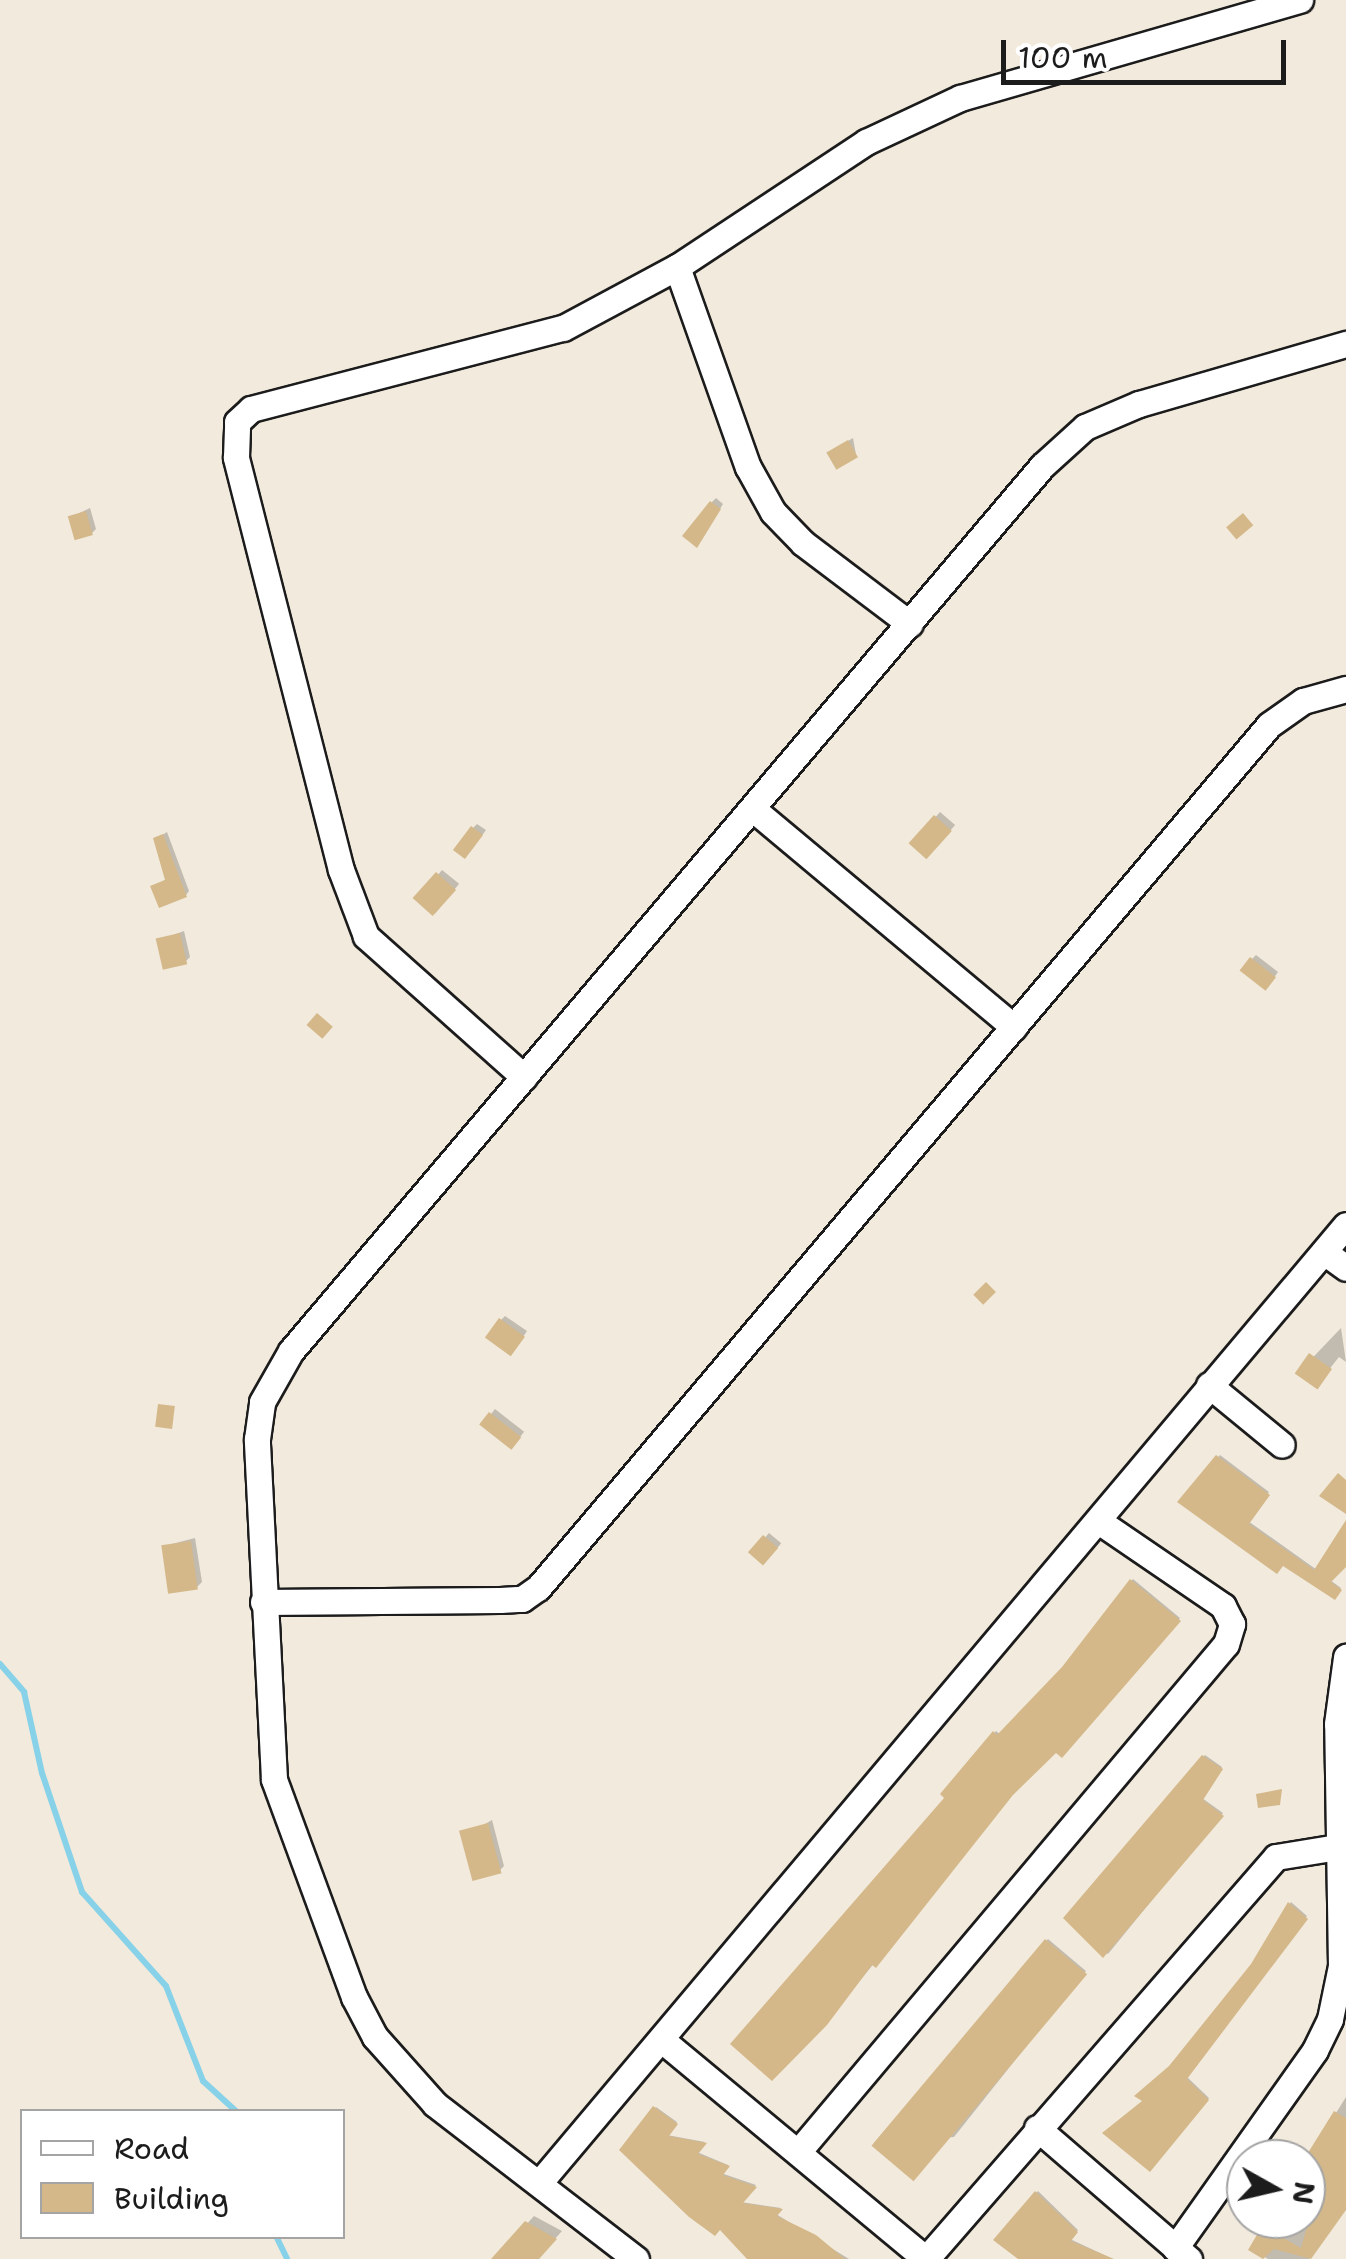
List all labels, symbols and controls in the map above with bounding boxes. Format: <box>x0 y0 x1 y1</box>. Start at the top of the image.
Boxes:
scale bar <box>1006 20 1291 82</box>
text: 100 m <box>1018 37 1108 78</box>
legend <box>20 2109 345 2239</box>
text: Road <box>114 2128 189 2169</box>
north arrow <box>1226 2139 1326 2239</box>
text: Building <box>114 2178 229 2219</box>
text: N <box>1283 2179 1324 2207</box>

